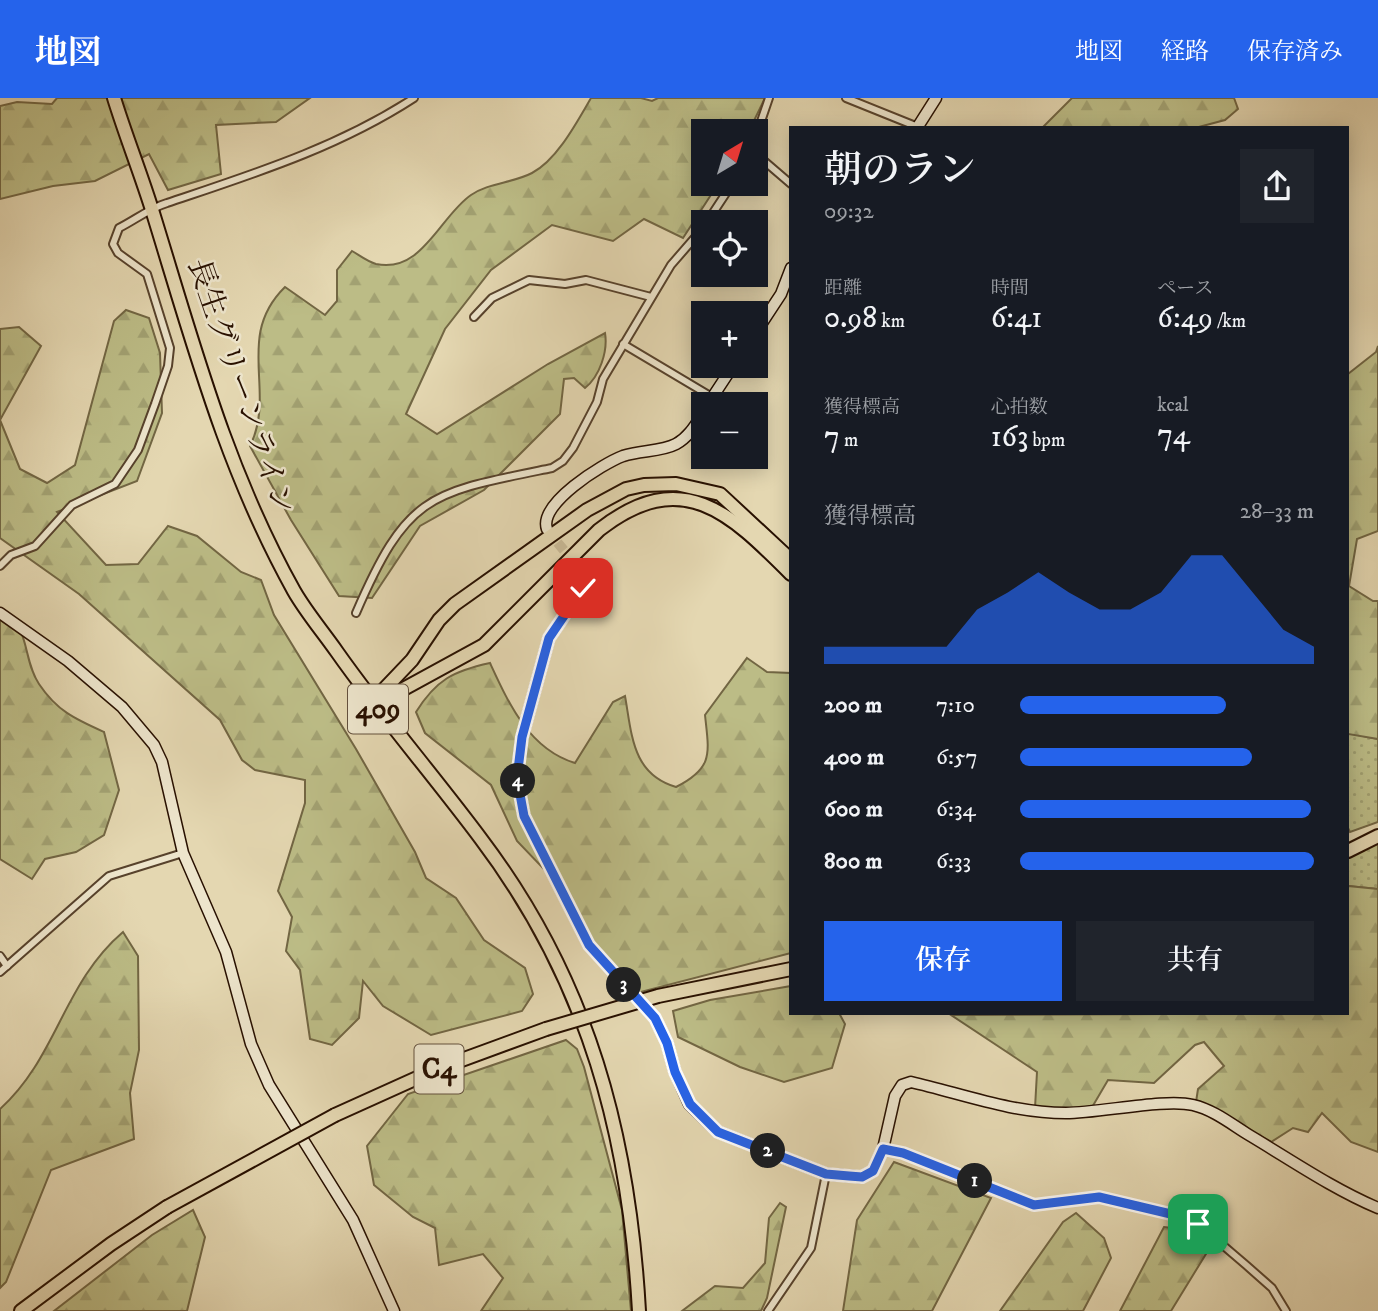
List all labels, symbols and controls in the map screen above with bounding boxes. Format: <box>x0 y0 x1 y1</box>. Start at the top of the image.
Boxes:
text: 地図 <box>35 33 101 74</box>
text: 地図 <box>1075 37 1123 67</box>
text: 経路 <box>1161 37 1209 67</box>
text: 保存済み <box>1247 37 1343 67</box>
north arrow <box>691 119 768 196</box>
map controls <box>691 119 768 469</box>
text: 朝のラン <box>824 147 976 195</box>
button: share <box>1240 149 1314 223</box>
text: 09:32 <box>824 197 874 226</box>
button: locate <box>691 210 768 287</box>
street label: 長生グリーンライン <box>179 254 301 520</box>
text: 距離 <box>824 277 862 300</box>
text: 時間 <box>991 277 1029 300</box>
text: ペース <box>1157 277 1213 300</box>
text: 0.98 <box>824 300 877 337</box>
text: 6:41 <box>991 300 1042 337</box>
text: 6:49 <box>1157 300 1213 337</box>
button: + <box>691 301 768 378</box>
text: km <box>877 310 905 333</box>
text: /km <box>1213 310 1246 333</box>
button: − <box>691 392 768 469</box>
text: kcal <box>1157 394 1189 417</box>
text: 獲得標高 <box>824 396 900 419</box>
text: 心拍数 <box>991 396 1048 419</box>
text: 74 <box>1157 417 1190 454</box>
text: 7 <box>824 419 840 456</box>
text: 163 <box>991 419 1028 456</box>
text: m <box>840 429 858 452</box>
text: bpm <box>1028 429 1065 452</box>
text: 28–33 m <box>1240 497 1314 526</box>
text: 獲得標高 <box>824 502 916 531</box>
pin <box>553 558 613 618</box>
icon: check <box>564 569 602 607</box>
road number: 409 <box>348 684 408 734</box>
text: 200 m <box>824 691 882 720</box>
text: 7:10 <box>936 691 975 720</box>
text: 400 m <box>824 743 884 772</box>
text: 6:57 <box>936 743 978 772</box>
pin: 4 <box>500 764 536 798</box>
text: 4 <box>512 769 523 792</box>
text: 600 m <box>824 795 883 824</box>
text: 6:34 <box>936 795 976 824</box>
text: 800 m <box>824 847 882 876</box>
text: 6:33 <box>936 847 971 876</box>
button: 保存 <box>824 921 1062 1001</box>
button: 共有 <box>1076 921 1314 1001</box>
pin: 3 <box>606 968 642 1002</box>
text: 3 <box>620 973 627 996</box>
road number: C4 <box>414 1044 464 1094</box>
pin: 2 <box>750 1134 786 1168</box>
text: 2 <box>763 1139 772 1162</box>
pin: 1 <box>958 1164 992 1198</box>
text: 1 <box>971 1169 978 1192</box>
pin <box>1168 1194 1228 1254</box>
icon: arrive <box>1179 1205 1217 1243</box>

